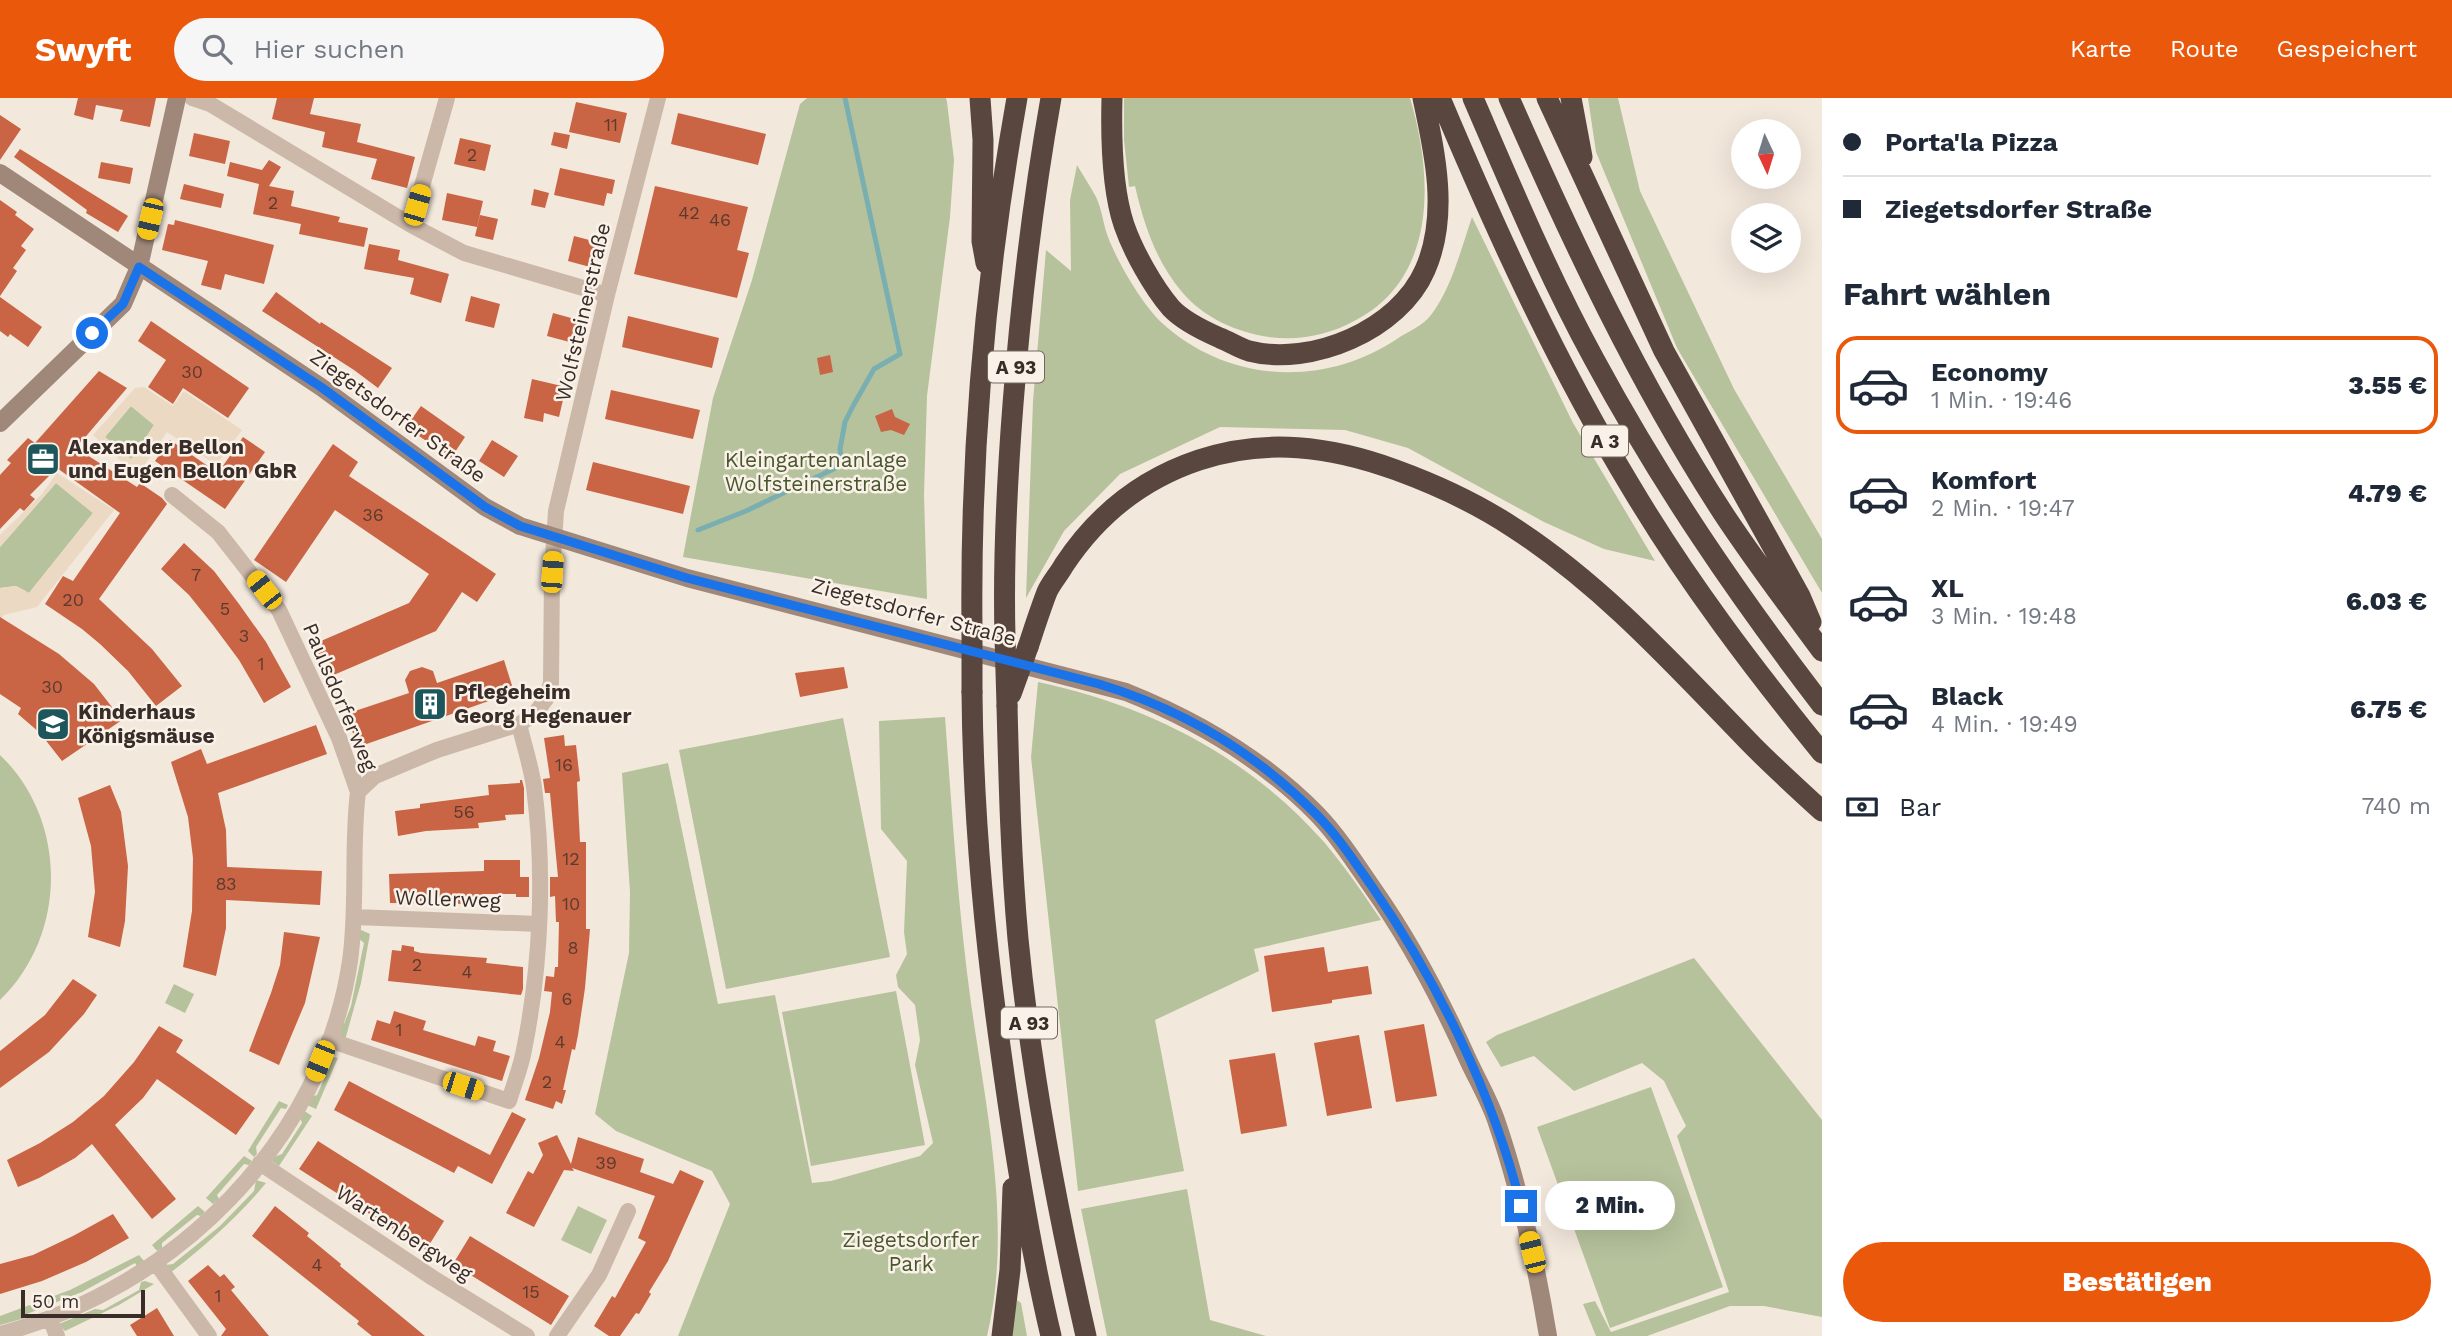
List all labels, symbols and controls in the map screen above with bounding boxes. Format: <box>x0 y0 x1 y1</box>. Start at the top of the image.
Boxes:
search box <box>174 18 664 81</box>
text: Swyft <box>35 30 132 69</box>
icon: search <box>198 30 236 68</box>
text: Hier suchen <box>254 34 405 64</box>
text: Karte <box>2070 35 2132 63</box>
text: Route <box>2170 35 2239 63</box>
text: Gespeichert <box>2277 35 2417 63</box>
house number: 11 <box>604 114 618 135</box>
north arrow <box>1731 119 1801 189</box>
map controls <box>1731 119 1801 273</box>
text: Porta'la Pizza <box>1885 127 2058 157</box>
house number: 2 <box>467 144 477 165</box>
car <box>402 182 433 228</box>
house number: 2 <box>268 192 278 213</box>
text: Ziegetsdorfer Straße <box>1885 194 2152 224</box>
car <box>136 196 165 242</box>
house number: 42 <box>678 202 700 223</box>
button: layers <box>1731 203 1801 273</box>
house number: 46 <box>709 209 731 230</box>
street label: Wolfsteinerstraße <box>550 220 615 404</box>
text: Fahrt wählen <box>1843 275 2051 313</box>
route start <box>76 317 108 349</box>
street label: Ziegetsdorfer Straße <box>306 343 491 488</box>
road number: A 93 <box>988 352 1044 382</box>
icon: car <box>1847 354 1910 417</box>
text: Economy <box>1931 357 2048 387</box>
house number: 30 <box>181 361 203 382</box>
text: 3.55 € <box>2348 370 2427 400</box>
text: 1 Min. · 19:46 <box>1931 387 2072 414</box>
road number: A 3 <box>1582 426 1628 456</box>
place label: Alexander Bellon und Eugen Bellon GbR <box>68 434 297 483</box>
office icon: Alexander Bellon und Eugen Bellon GbR <box>24 440 62 478</box>
park label: Kleingartenanlage Wolfsteinerstraße <box>725 447 907 496</box>
icon: car <box>1847 462 1910 525</box>
text: Komfort <box>1931 465 2036 495</box>
text: 4.79 € <box>2348 478 2427 508</box>
text: 2 Min. · 19:47 <box>1931 495 2075 522</box>
house number: 36 <box>362 504 384 525</box>
car <box>541 550 564 594</box>
house number: 7 <box>191 564 201 585</box>
car <box>243 567 286 613</box>
icon: car <box>1847 570 1910 633</box>
street label: Ziegetsdorfer Straße <box>809 572 1019 651</box>
text: XL <box>1931 573 1964 603</box>
text: 6.03 € <box>2346 586 2427 616</box>
house number: 20 <box>62 589 84 610</box>
house number: 5 <box>220 598 230 619</box>
text: 3 Min. · 19:48 <box>1931 603 2077 630</box>
street label: Paulsdorferweg <box>298 619 383 775</box>
house number: 3 <box>239 625 249 646</box>
house number: 1 <box>257 653 265 674</box>
house number: 30 <box>41 676 63 697</box>
icon: car <box>1847 678 1910 741</box>
place label: Pflegeheim Georg Hegenauer <box>454 679 631 728</box>
text: Black <box>1931 681 2003 711</box>
building icon: Pflegeheim Georg Hegenauer <box>411 685 449 723</box>
text: 6.75 € <box>2350 694 2427 724</box>
place label: Kinderhaus Königsmäuse <box>78 699 215 748</box>
school or university icon: Kinderhaus Königsmäuse <box>34 705 72 743</box>
text: 4 Min. · 19:49 <box>1931 711 2078 738</box>
house number: 16 <box>555 754 573 775</box>
icon: cash <box>1843 788 1881 826</box>
text: Bar <box>1899 792 1941 822</box>
text: 740 m <box>2362 793 2431 820</box>
house number: 56 <box>453 801 475 822</box>
house number: 12 <box>562 848 580 869</box>
house number: 83 <box>215 873 237 894</box>
street label: Wollerweg <box>395 884 502 913</box>
house number: 10 <box>562 893 580 914</box>
house number: 8 <box>567 937 579 958</box>
house number: 2 <box>412 954 422 975</box>
house number: 4 <box>462 961 473 982</box>
house number: 6 <box>562 988 572 1009</box>
road number: A 93 <box>1001 1007 1057 1038</box>
house number: 1 <box>395 1019 403 1040</box>
house number: 4 <box>555 1031 566 1052</box>
car <box>303 1038 338 1084</box>
car <box>440 1070 487 1102</box>
house number: 2 <box>542 1071 552 1092</box>
house number: 39 <box>595 1152 617 1173</box>
street label: Wartenbergweg <box>331 1179 478 1287</box>
callout: 2 Min. <box>1546 1182 1675 1230</box>
route end <box>1505 1190 1537 1222</box>
text: 2 Min. <box>1575 1192 1645 1219</box>
park label: Ziegetsdorfer Park <box>843 1227 980 1276</box>
car <box>1517 1229 1548 1275</box>
button: Bestätigen <box>1843 1242 2431 1322</box>
house number: 4 <box>312 1254 323 1275</box>
house number: 15 <box>522 1281 540 1302</box>
house number: 1 <box>214 1285 222 1306</box>
scale bar <box>21 1287 145 1319</box>
text: 50 m <box>32 1290 79 1313</box>

